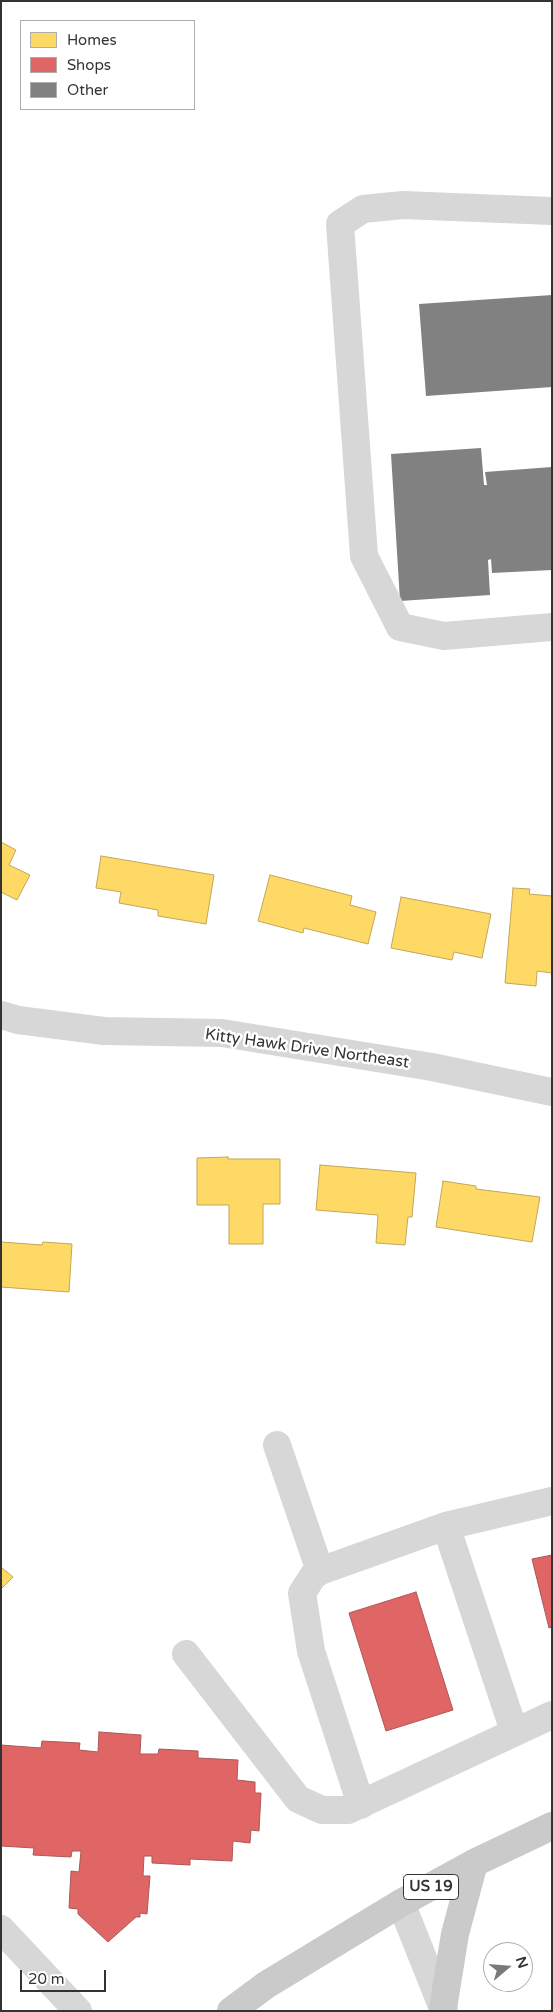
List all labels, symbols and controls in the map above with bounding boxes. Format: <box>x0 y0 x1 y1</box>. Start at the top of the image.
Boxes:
legend <box>20 20 195 110</box>
text: Homes <box>67 31 117 49</box>
text: Shops <box>67 56 111 74</box>
text: Other <box>67 81 108 99</box>
street label: Kitty Hawk Drive Northeast <box>204 1025 410 1073</box>
road number: US 19 <box>404 1874 458 1900</box>
north arrow <box>483 1942 533 1992</box>
text: N <box>512 1955 532 1970</box>
scale bar <box>22 1960 109 1992</box>
text: 20 m <box>28 1970 65 1988</box>

